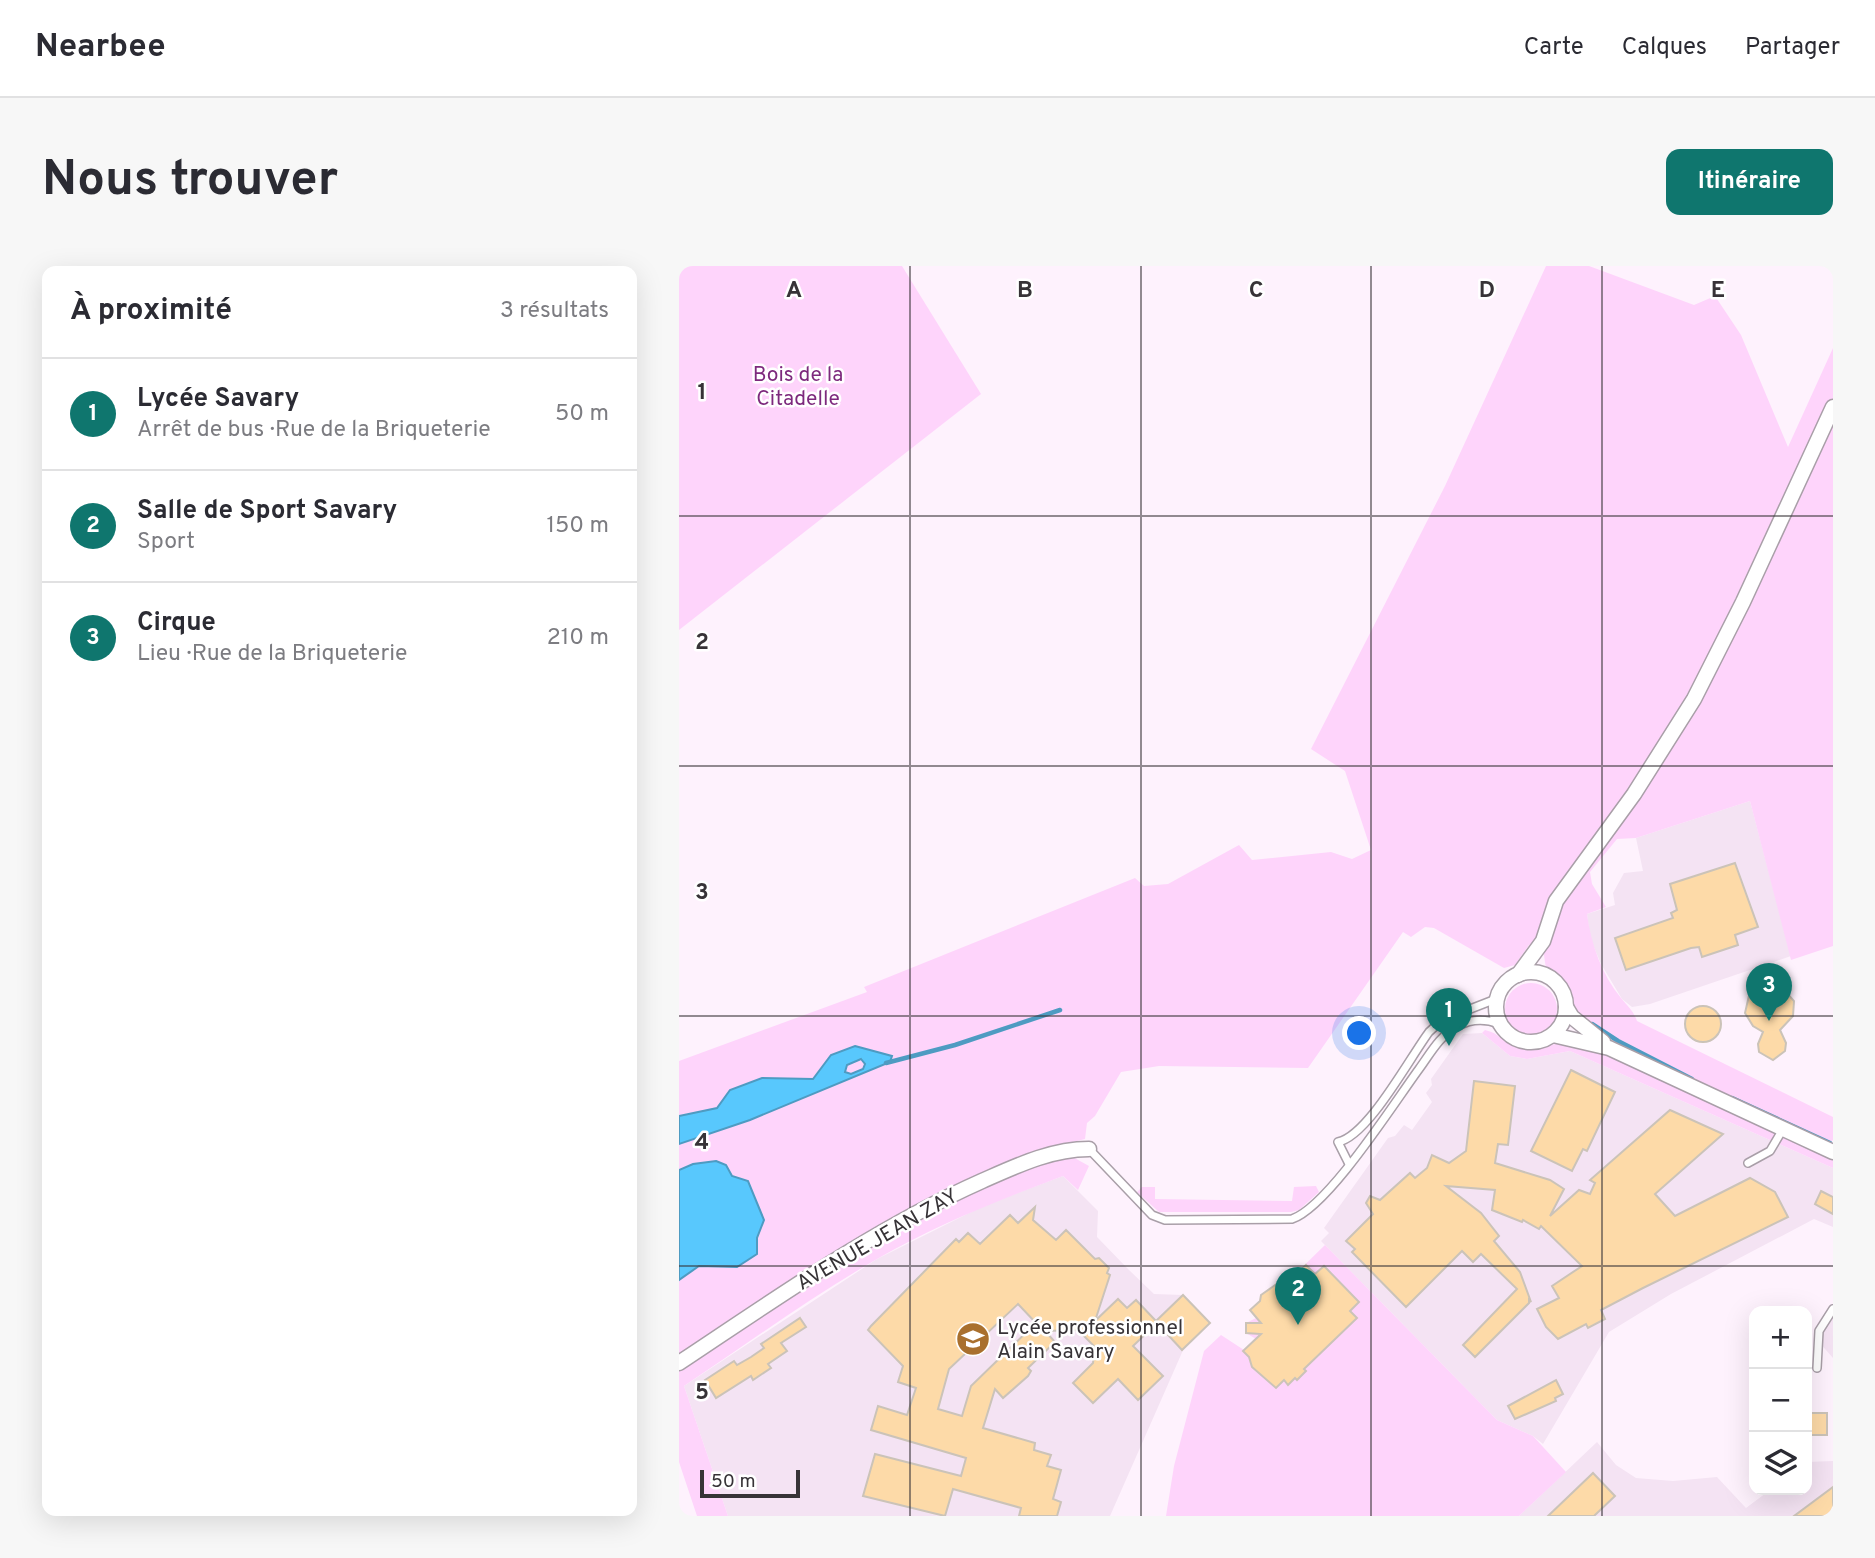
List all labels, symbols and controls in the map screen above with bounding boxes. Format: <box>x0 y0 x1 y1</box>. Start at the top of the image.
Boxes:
text: Nearbee <box>35 27 166 69</box>
text: Carte <box>1524 33 1584 63</box>
text: Calques <box>1622 33 1707 63</box>
text: Partager <box>1745 33 1840 63</box>
button: Itinéraire <box>1666 149 1833 215</box>
text: Nous trouver <box>42 151 338 213</box>
text: A <box>786 277 802 306</box>
text: B <box>1017 277 1033 306</box>
text: C <box>1249 277 1263 306</box>
text: D <box>1479 277 1495 306</box>
text: E <box>1711 277 1725 306</box>
text: À proximité <box>70 293 232 330</box>
text: 3 résultats <box>500 297 609 326</box>
park label: Bois de la Citadelle <box>753 362 843 413</box>
text: 1 <box>697 379 707 408</box>
text: Lycée Savary <box>137 383 299 416</box>
text: 1 <box>88 400 98 429</box>
text: 50 m <box>555 400 609 429</box>
text: Arrêt de bus · Rue de la Briqueterie <box>137 416 491 445</box>
text: Salle de Sport Savary <box>137 495 397 528</box>
text: 2 <box>86 512 100 541</box>
text: 150 m <box>547 512 609 541</box>
text: Sport <box>137 528 195 557</box>
text: Cirque <box>137 607 216 640</box>
text: 3 <box>86 624 100 653</box>
text: 210 m <box>547 624 609 653</box>
text: 2 <box>695 629 709 658</box>
text: Lieu · Rue de la Briqueterie <box>137 640 407 669</box>
text: 3 <box>695 879 709 908</box>
pin: 3 <box>1746 963 1792 1021</box>
pin: 1 <box>1426 988 1472 1046</box>
your location <box>1342 1016 1376 1050</box>
text: 4 <box>695 1129 709 1158</box>
street label: AVENUE JEAN ZAY <box>792 1183 963 1298</box>
pin: 2 <box>1275 1267 1321 1325</box>
map controls <box>1749 1306 1812 1495</box>
button: + <box>1749 1306 1812 1369</box>
place label: Lycée professionnel Alain Savary <box>997 1315 1183 1366</box>
school or university icon: Lycée professionnel Alain Savary <box>954 1320 992 1358</box>
button: − <box>1749 1369 1812 1432</box>
text: 5 <box>695 1379 709 1408</box>
button: layers <box>1749 1432 1812 1495</box>
scale bar <box>700 1467 800 1499</box>
text: 50 m <box>711 1470 756 1494</box>

